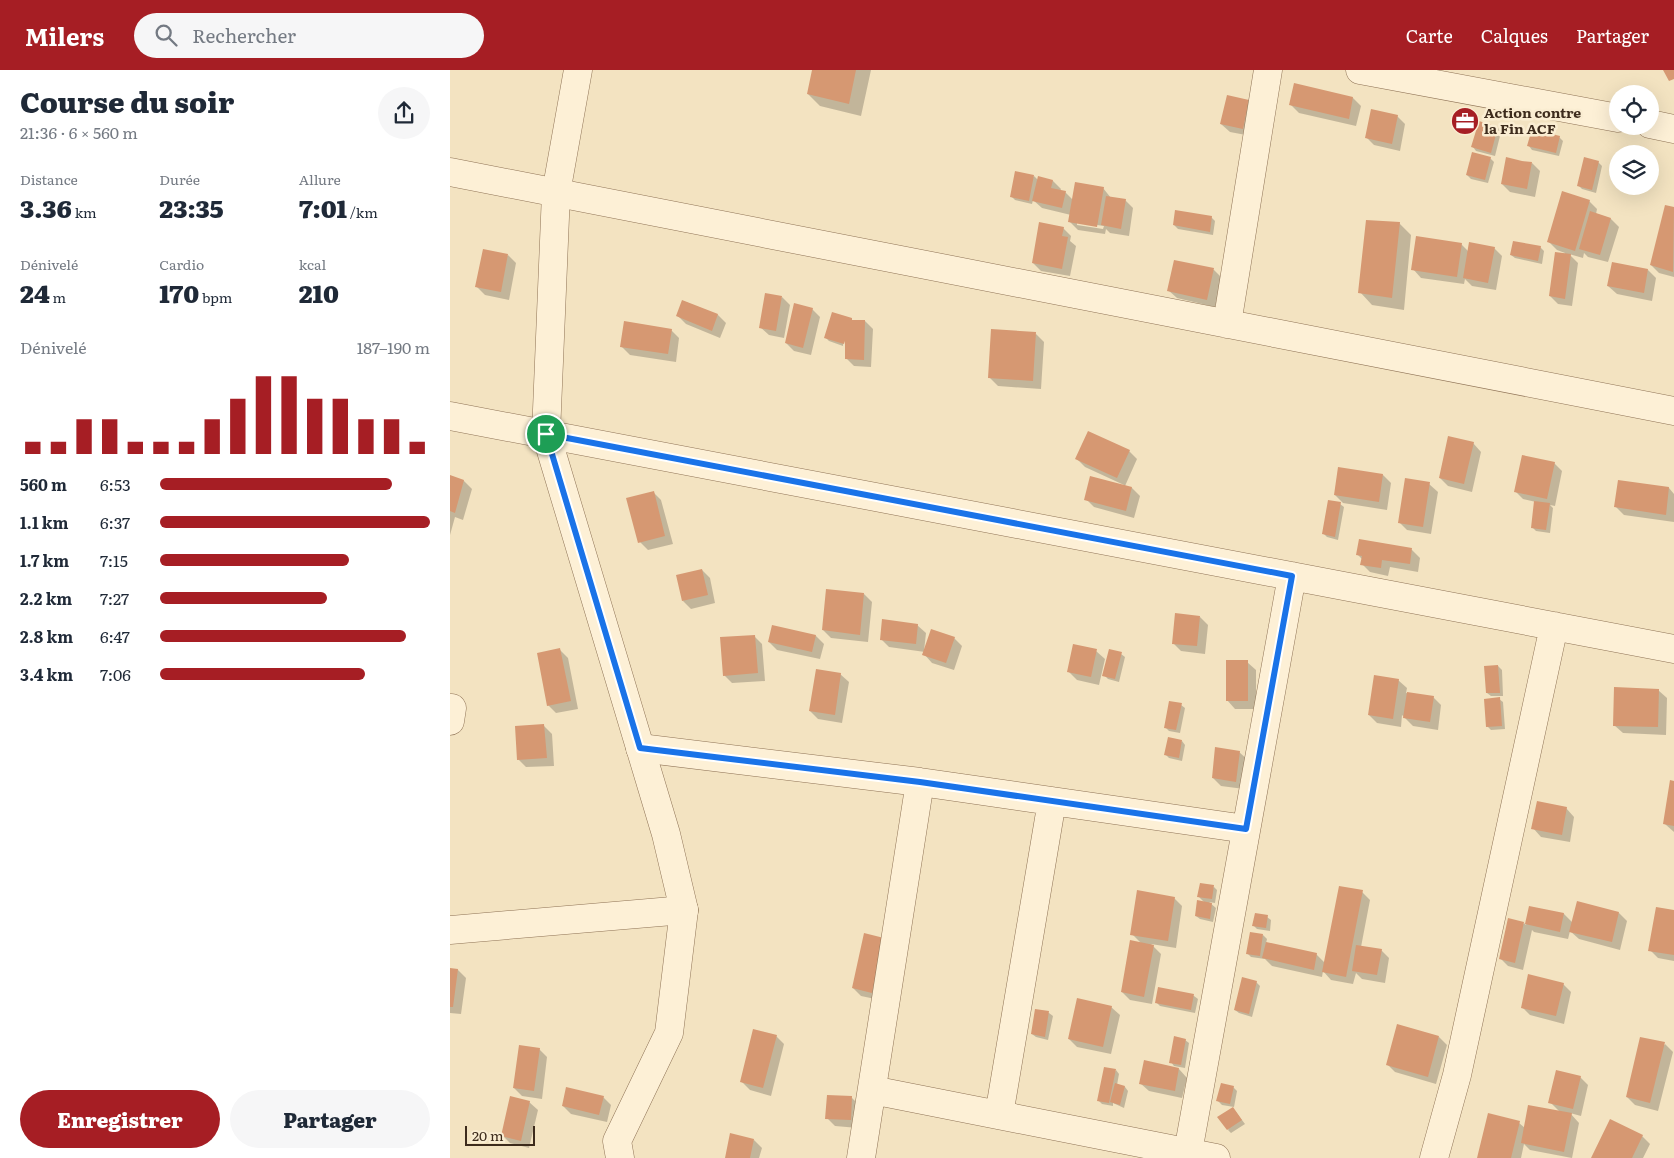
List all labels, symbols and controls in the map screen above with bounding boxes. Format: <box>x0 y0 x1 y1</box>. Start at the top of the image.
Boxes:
search box <box>134 13 484 58</box>
text: Milers <box>25 18 104 53</box>
icon: search <box>152 21 180 49</box>
text: Rechercher <box>192 21 296 49</box>
text: Carte <box>1406 22 1453 49</box>
text: Calques <box>1481 22 1548 49</box>
text: Partager <box>1576 22 1649 49</box>
text: Course du soir <box>20 80 234 122</box>
map controls <box>1609 85 1659 195</box>
button: locate <box>1609 85 1659 135</box>
button: share <box>378 87 430 139</box>
place label: Action contre la Fin ACF <box>1484 102 1581 138</box>
office icon: Action contre la Fin ACF <box>1450 106 1480 136</box>
text: 21:36 · 6 × 560 m <box>20 120 138 144</box>
button: layers <box>1609 145 1659 195</box>
text: Distance <box>20 169 78 189</box>
text: Durée <box>159 169 200 189</box>
text: Allure <box>299 169 341 189</box>
text: 3.36 <box>20 189 72 226</box>
text: 23:35 <box>159 189 224 226</box>
text: 7:01 <box>299 189 347 226</box>
text: km <box>72 202 97 222</box>
text: /km <box>347 202 378 222</box>
text: Dénivelé <box>20 254 78 274</box>
text: Cardio <box>159 254 204 274</box>
text: kcal <box>299 254 326 274</box>
text: 24 <box>20 274 50 311</box>
text: 170 <box>159 274 199 311</box>
text: 210 <box>299 274 339 311</box>
text: m <box>50 287 66 307</box>
text: bpm <box>199 287 232 307</box>
text: Dénivelé <box>20 335 86 359</box>
text: 187–190 m <box>357 335 430 359</box>
pin <box>525 413 567 455</box>
icon: arrive <box>532 420 560 448</box>
text: 560 m <box>20 472 67 496</box>
text: 6:53 <box>100 472 131 496</box>
text: 1.1 km <box>20 510 68 534</box>
text: 6:37 <box>100 510 130 534</box>
text: 1.7 km <box>20 548 69 572</box>
text: 7:15 <box>100 548 128 572</box>
text: 2.2 km <box>20 586 72 610</box>
text: 7:27 <box>100 586 129 610</box>
text: 2.8 km <box>20 624 73 648</box>
text: 6:47 <box>100 624 130 648</box>
text: 3.4 km <box>20 662 73 686</box>
text: 7:06 <box>100 662 131 686</box>
button: Enregistrer <box>20 1090 220 1148</box>
button: Partager <box>230 1090 430 1148</box>
scale bar <box>465 1123 535 1146</box>
text: 20 m <box>472 1125 504 1145</box>

